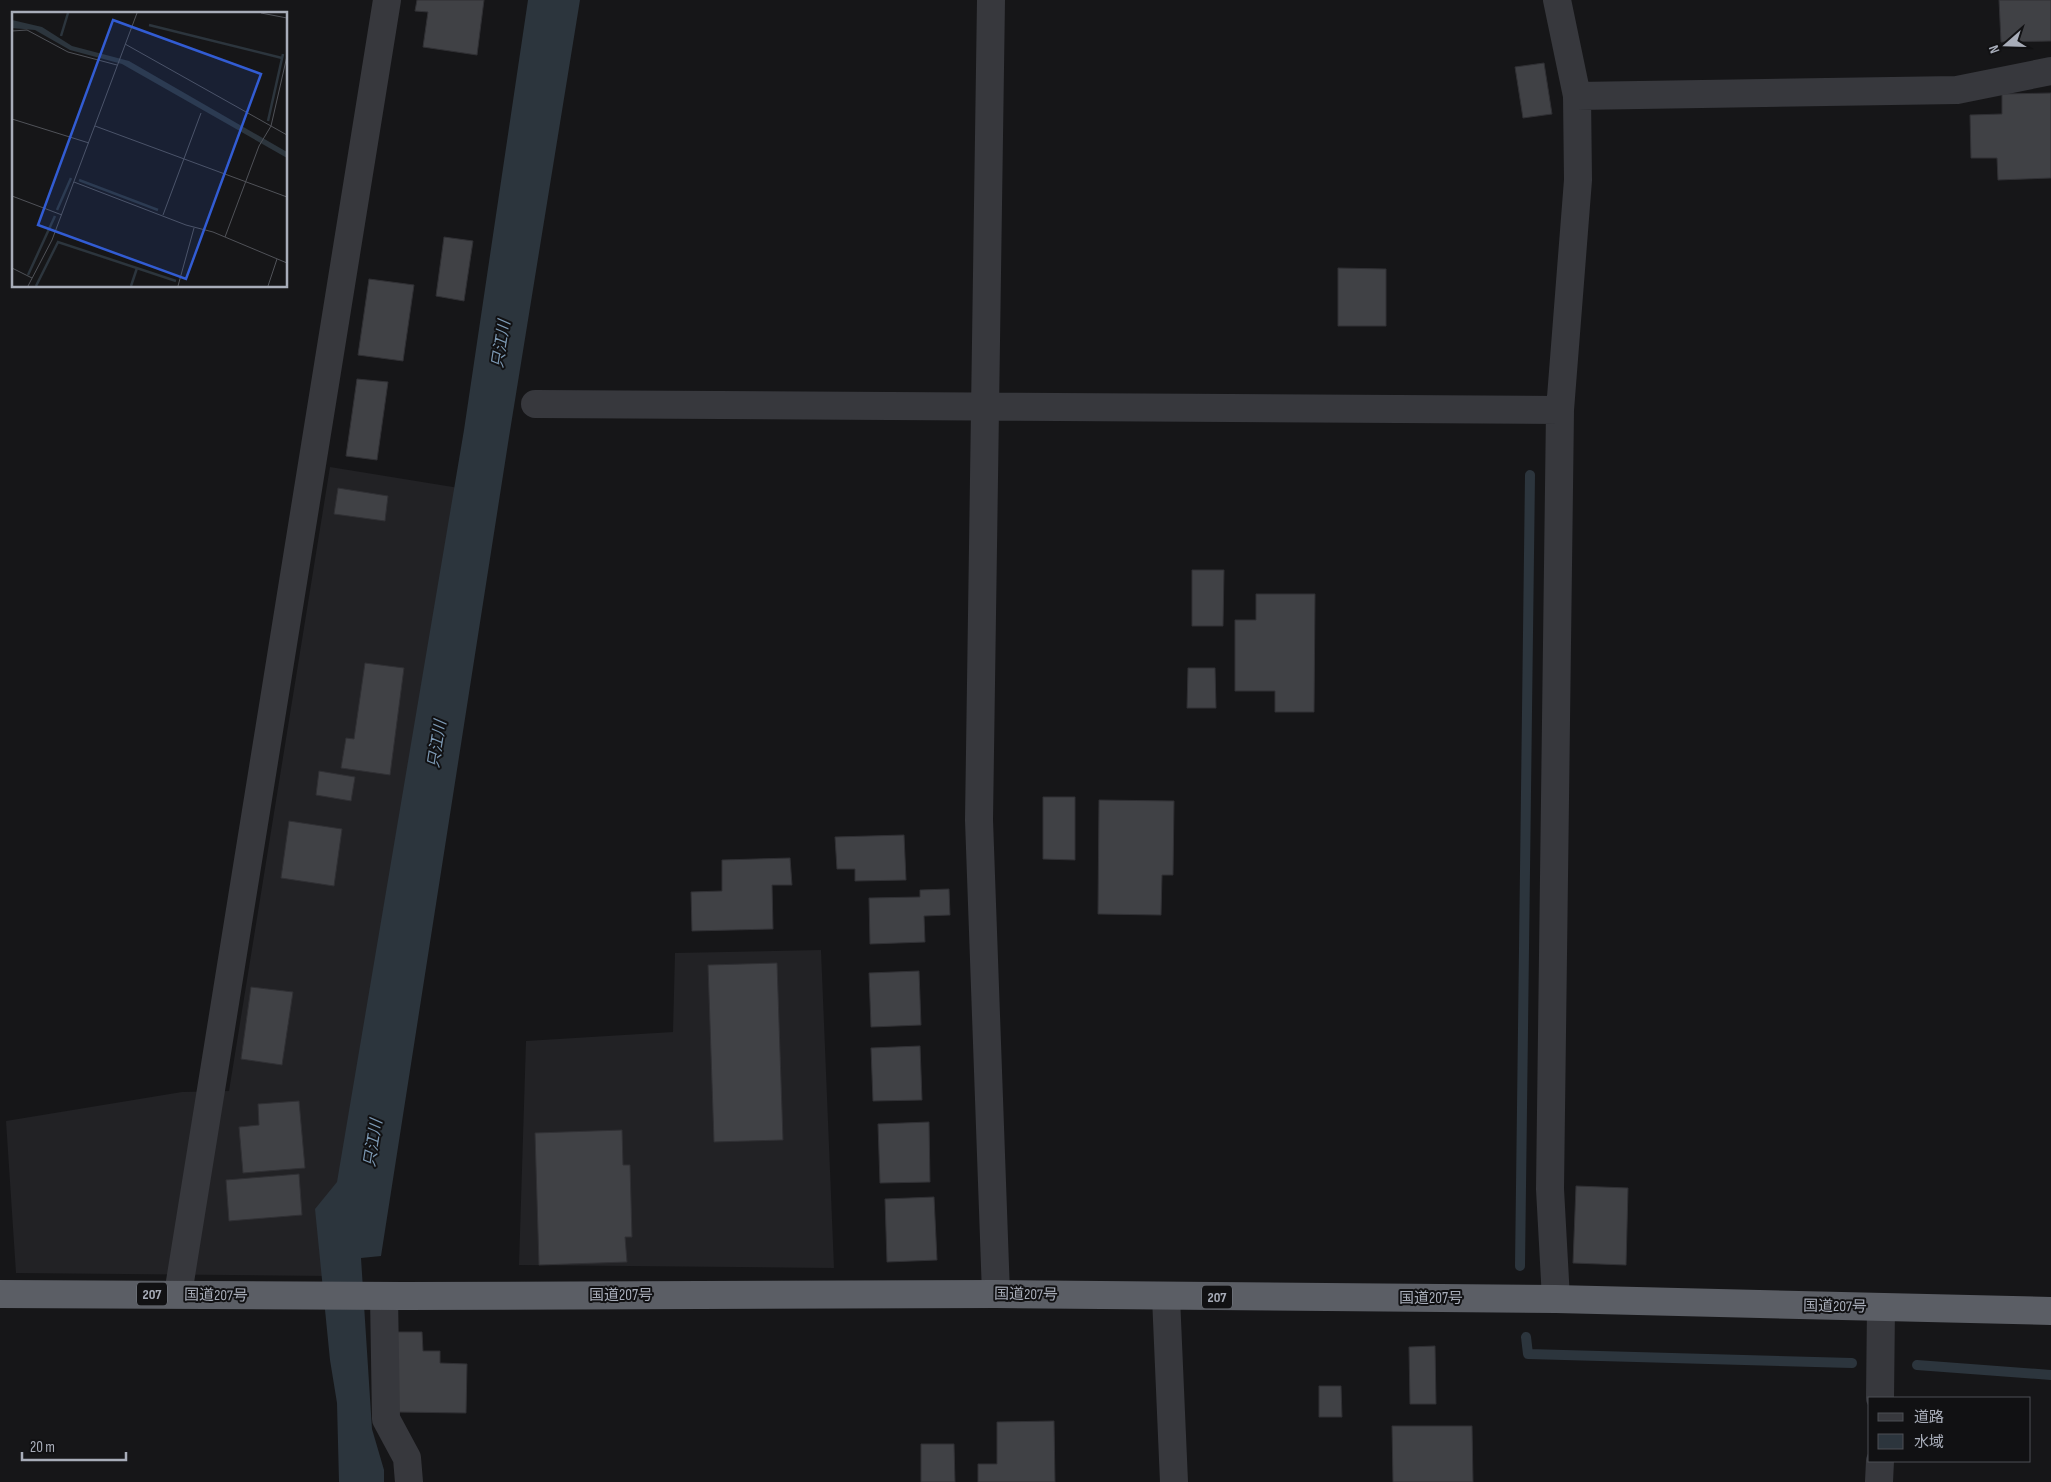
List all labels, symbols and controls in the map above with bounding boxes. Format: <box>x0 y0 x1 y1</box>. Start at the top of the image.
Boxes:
inset map <box>12 12 288 288</box>
north arrow <box>1981 20 2031 70</box>
text: N <box>1985 43 2004 56</box>
water label: 只江川 <box>488 317 515 369</box>
water label: 只江川 <box>424 717 451 769</box>
water label: 只江川 <box>360 1116 387 1168</box>
road number: 207 <box>137 1282 167 1306</box>
street label: 国道207号 <box>994 1284 1058 1305</box>
street label: 国道207号 <box>184 1285 248 1306</box>
road number: 207 <box>1202 1285 1232 1308</box>
street label: 国道207号 <box>589 1286 653 1305</box>
street label: 国道207号 <box>1399 1289 1463 1308</box>
street label: 国道207号 <box>1803 1296 1867 1317</box>
legend <box>1868 1397 2031 1462</box>
text: 道路 <box>1914 1408 1944 1427</box>
scale bar <box>22 1430 126 1462</box>
text: 水域 <box>1914 1433 1944 1452</box>
text: 20 m <box>30 1438 55 1457</box>

